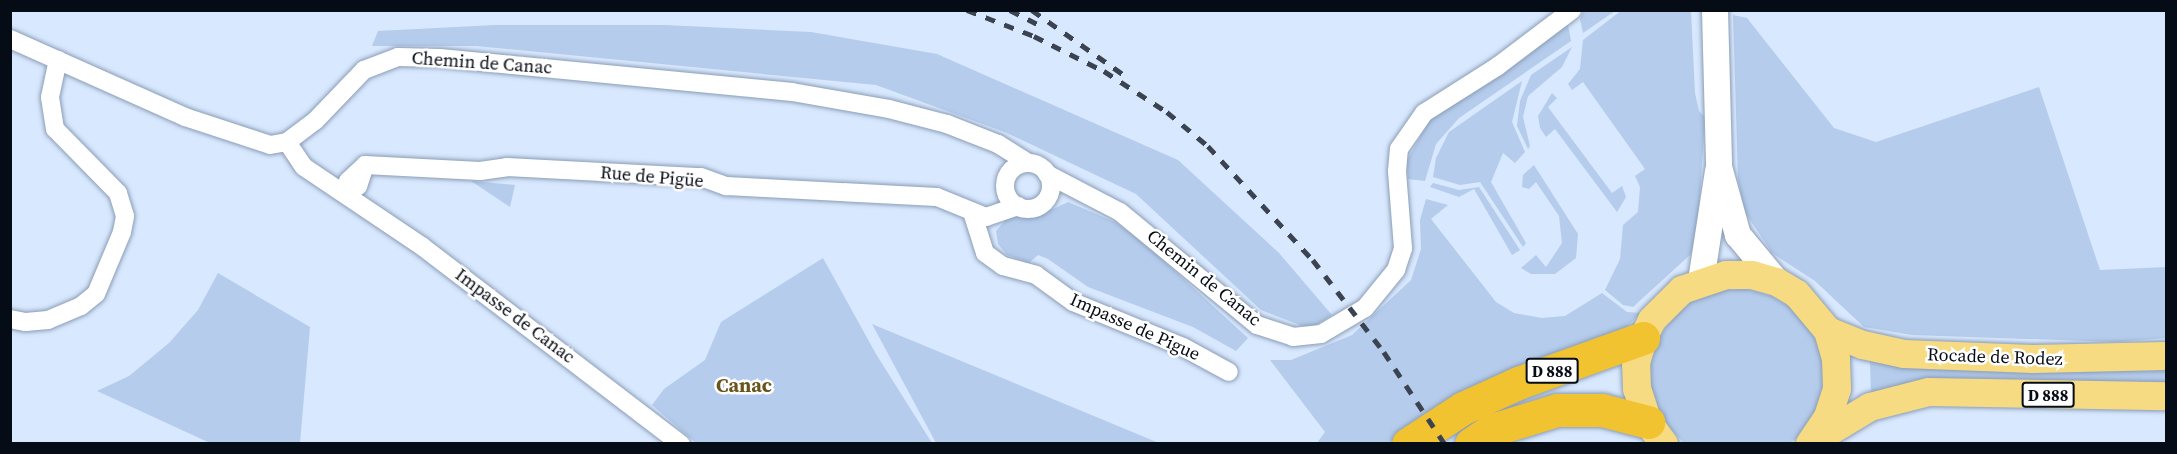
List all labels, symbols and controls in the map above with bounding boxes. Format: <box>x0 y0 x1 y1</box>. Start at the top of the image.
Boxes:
street label: Chemin de Canac <box>411 47 553 79</box>
street label: Rue de Pigüe <box>599 162 705 192</box>
street label: Chemin de Canac <box>1142 225 1266 331</box>
street label: Impasse de Canac <box>451 264 579 368</box>
street label: Impasse de Pigue <box>1067 289 1203 365</box>
street label: Rocade de Rodez <box>1927 344 2063 370</box>
road number: D 888 <box>1525 358 1579 384</box>
district label: Canac <box>716 373 772 397</box>
road number: D 888 <box>2021 382 2075 408</box>

